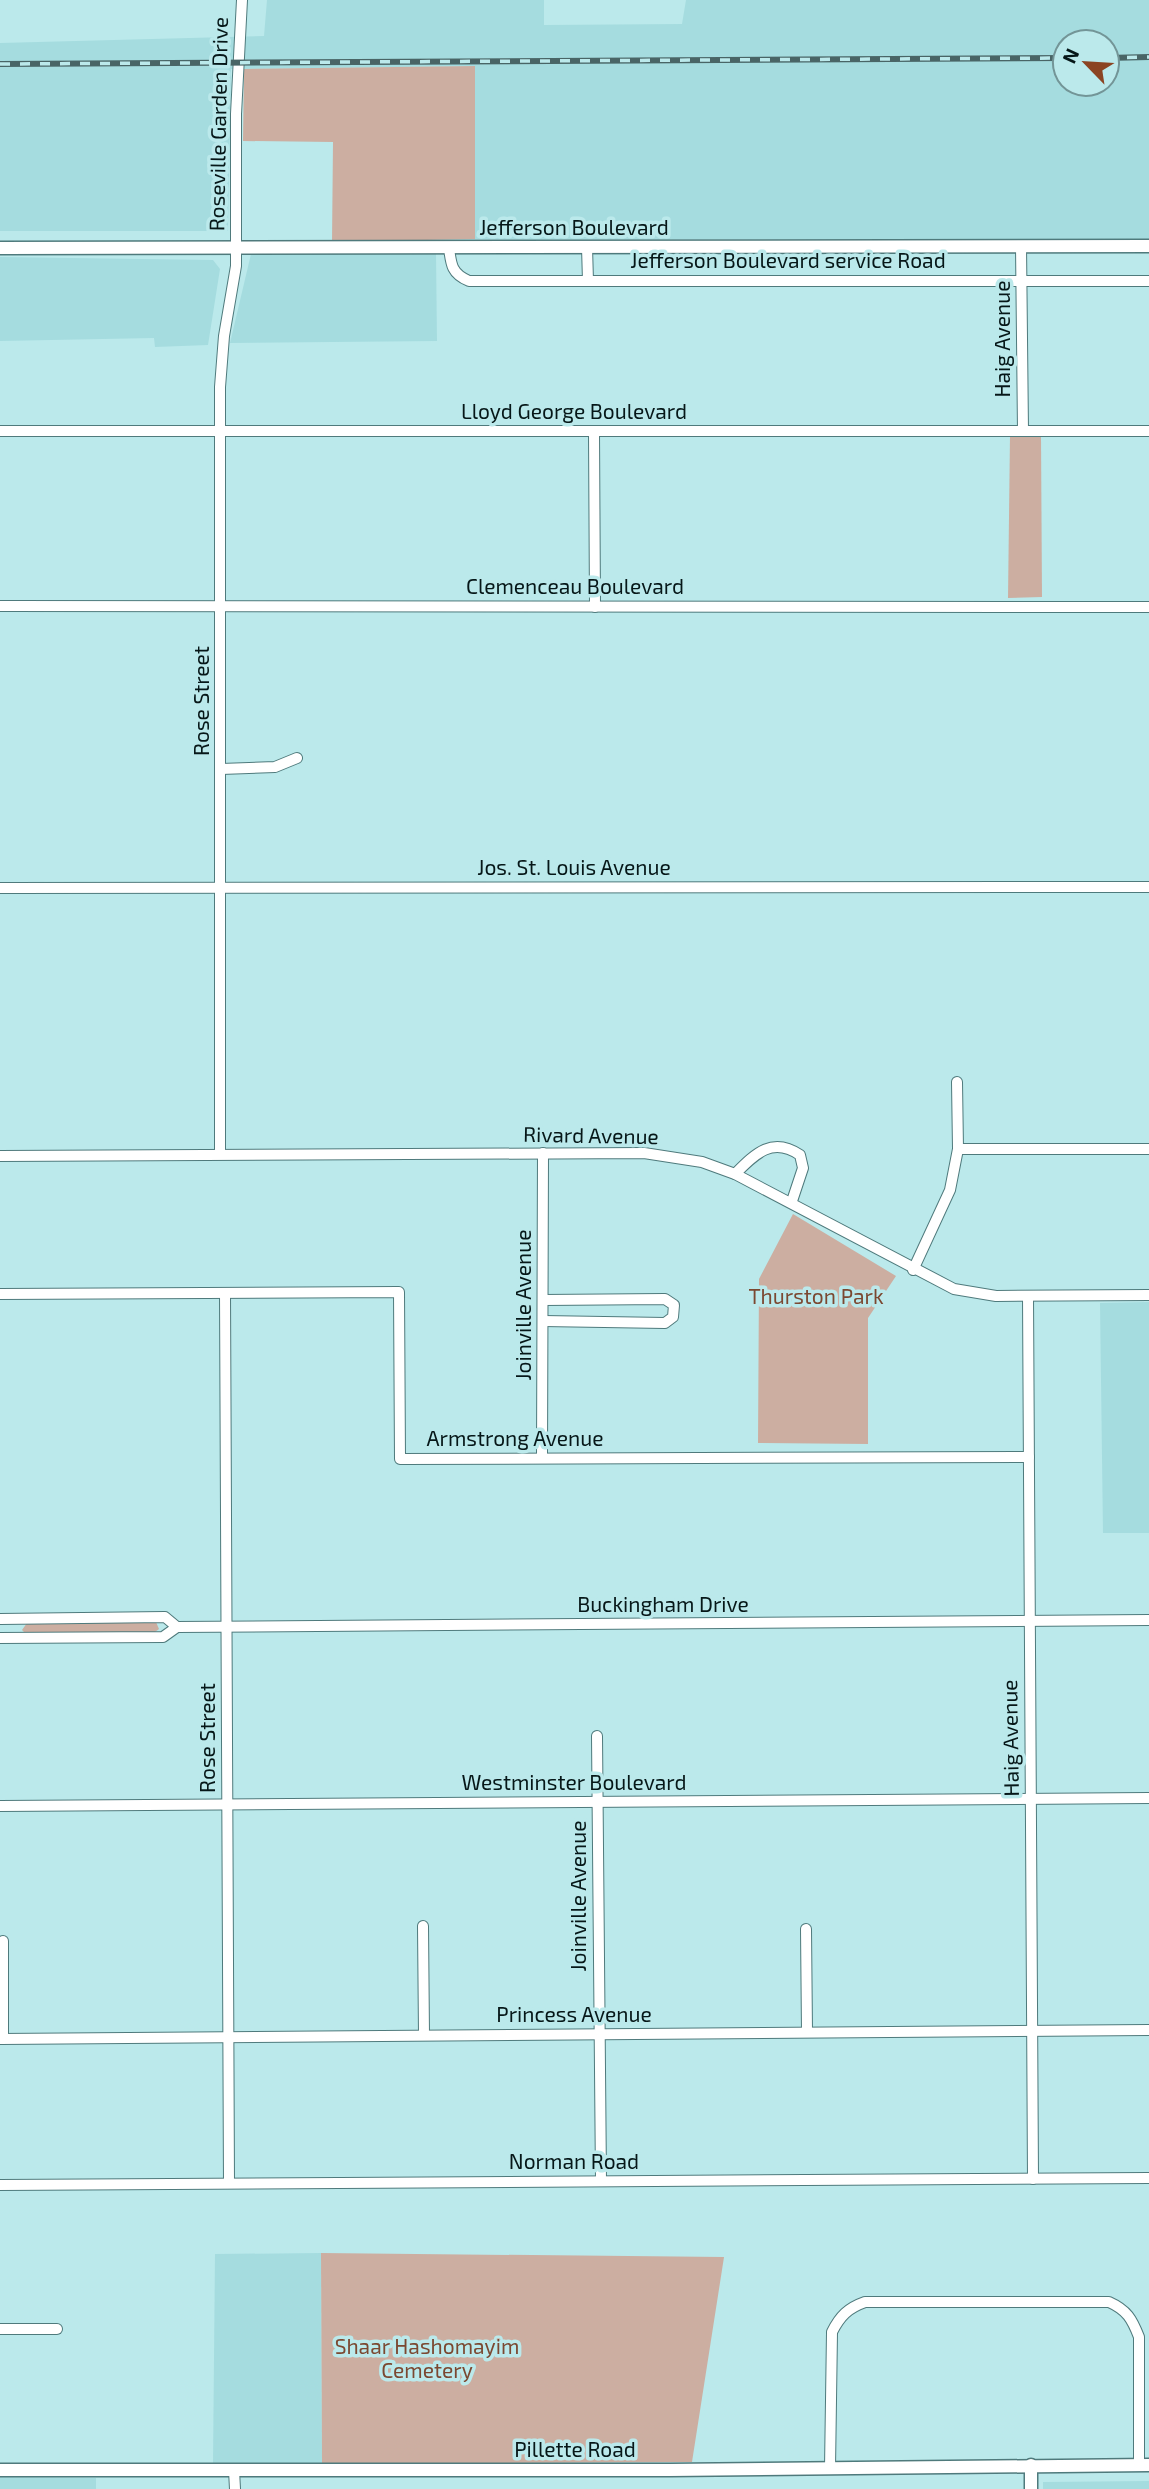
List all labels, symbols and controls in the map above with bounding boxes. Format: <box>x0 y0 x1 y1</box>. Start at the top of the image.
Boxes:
street label: Roseville Garden Drive <box>203 17 232 231</box>
north arrow <box>1051 28 1121 98</box>
text: N <box>1057 45 1083 67</box>
street label: Jefferson Boulevard <box>479 214 669 239</box>
street label: Jefferson Boulevard service Road <box>630 247 946 272</box>
street label: Haig Avenue <box>989 280 1014 398</box>
street label: Lloyd George Boulevard <box>461 398 687 423</box>
street label: Clemenceau Boulevard <box>466 573 684 598</box>
street label: Rose Street <box>188 646 213 756</box>
street label: Jos. St. Louis Avenue <box>477 854 671 879</box>
street label: Rivard Avenue <box>523 1121 659 1148</box>
street label: Joinville Avenue <box>510 1229 535 1381</box>
park label: Thurston Park <box>748 1283 884 1308</box>
street label: Armstrong Avenue <box>426 1425 604 1450</box>
street label: Buckingham Drive <box>577 1591 749 1616</box>
street label: Haig Avenue <box>996 1679 1023 1797</box>
street label: Rose Street <box>194 1683 219 1793</box>
street label: Westminster Boulevard <box>461 1769 687 1794</box>
street label: Joinville Avenue <box>565 1820 590 1972</box>
street label: Princess Avenue <box>496 2001 652 2026</box>
street label: Norman Road <box>509 2148 639 2173</box>
park label: Shaar Hashomayim Cemetery <box>335 2333 519 2382</box>
street label: Pillette Road <box>514 2436 636 2461</box>

